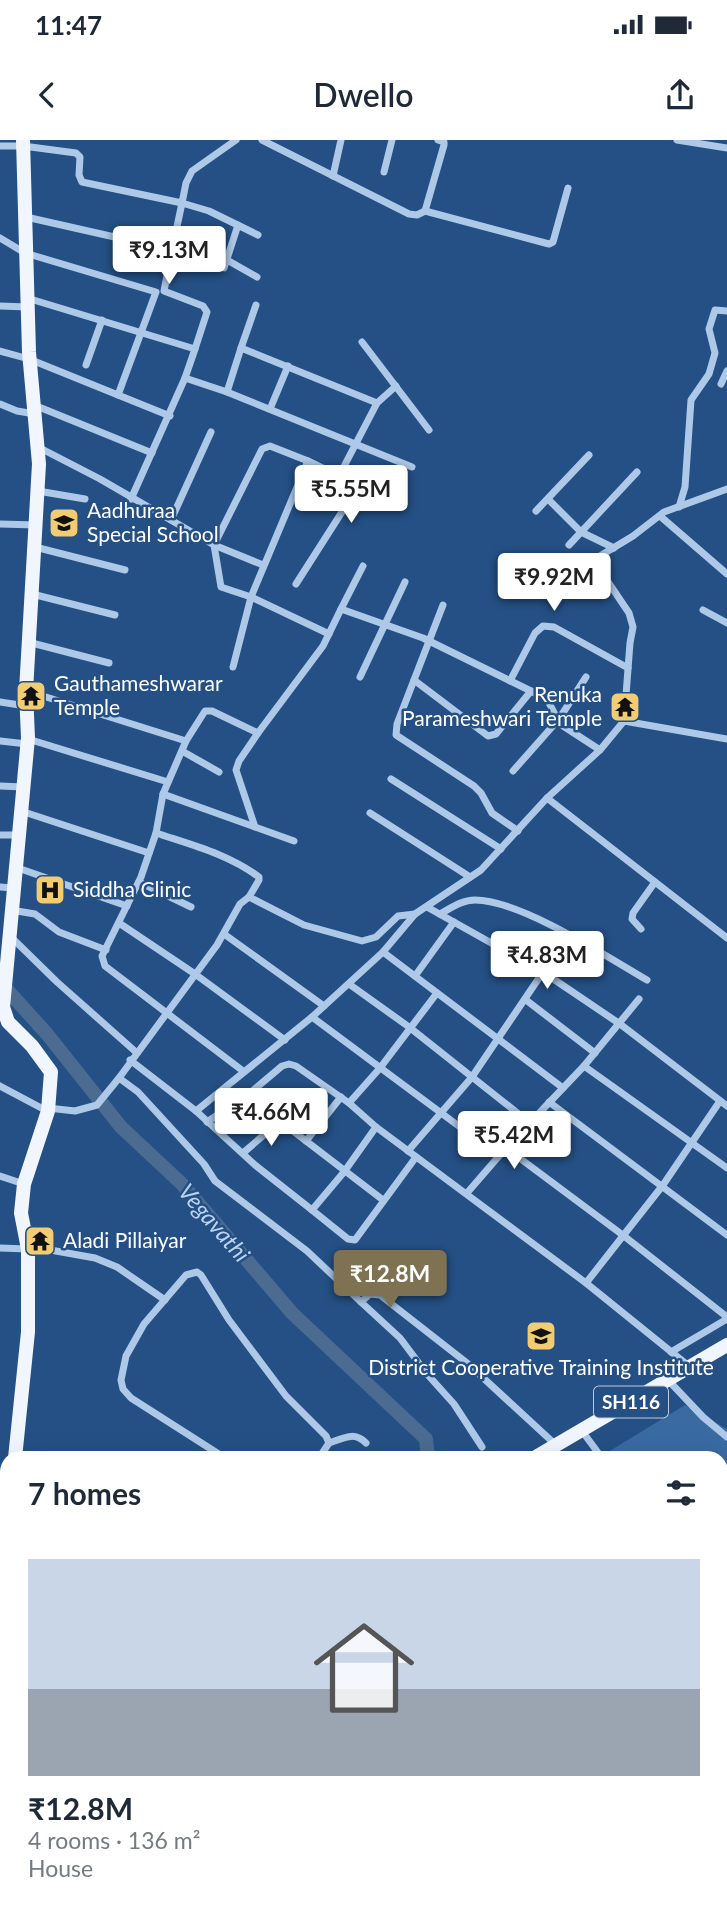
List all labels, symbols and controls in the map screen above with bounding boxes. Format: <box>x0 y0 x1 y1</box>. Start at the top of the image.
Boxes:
text: 11:47 <box>35 9 102 41</box>
text: Dwello <box>313 75 414 114</box>
icon: back <box>28 76 66 114</box>
icon: share <box>661 76 699 114</box>
pin: ₹9.13M <box>112 226 226 286</box>
text: ₹9.13M <box>129 235 209 263</box>
pin: ₹5.55M <box>294 466 408 525</box>
text: ₹5.55M <box>311 474 391 502</box>
place label: Aadhuraa Special School <box>87 497 219 546</box>
school or university icon: Aadhuraa Special School <box>47 506 81 540</box>
pin: ₹9.92M <box>497 554 611 613</box>
text: ₹9.92M <box>514 562 594 590</box>
place label: Gauthameshwarar Temple <box>54 670 223 719</box>
temple icon: Gauthameshwarar Temple <box>14 679 48 713</box>
place label: Renuka Parameshwari Temple <box>402 681 602 730</box>
temple icon: Renuka Parameshwari Temple <box>608 690 642 724</box>
hospital icon: Siddha Clinic <box>33 873 67 907</box>
place label: Siddha Clinic <box>73 876 191 901</box>
pin: ₹4.83M <box>490 932 604 991</box>
text: ₹4.83M <box>507 940 587 968</box>
pin: ₹4.66M <box>214 1088 328 1148</box>
text: ₹4.66M <box>231 1097 311 1125</box>
pin: ₹5.42M <box>457 1112 571 1171</box>
text: ₹5.42M <box>474 1120 554 1148</box>
water label: Vegavathi <box>173 1178 256 1267</box>
temple icon: Aladi Pillaiyar <box>23 1224 57 1258</box>
place label: Aladi Pillaiyar <box>63 1227 187 1252</box>
pin: ₹12.8M <box>333 1250 447 1310</box>
text: ₹12.8M <box>350 1259 430 1287</box>
school or university icon: District Cooperative Training Institute <box>524 1319 558 1353</box>
place label: District Cooperative Training Institute <box>368 1354 714 1379</box>
road number: SH116 <box>594 1386 668 1418</box>
icon: filters <box>662 1474 700 1512</box>
text: 7 homes <box>28 1475 141 1511</box>
icon: home <box>301 1605 427 1731</box>
text: ₹12.8M <box>28 1790 133 1826</box>
text: 4 rooms · 136 m² <box>28 1826 200 1854</box>
text: House <box>28 1854 93 1882</box>

